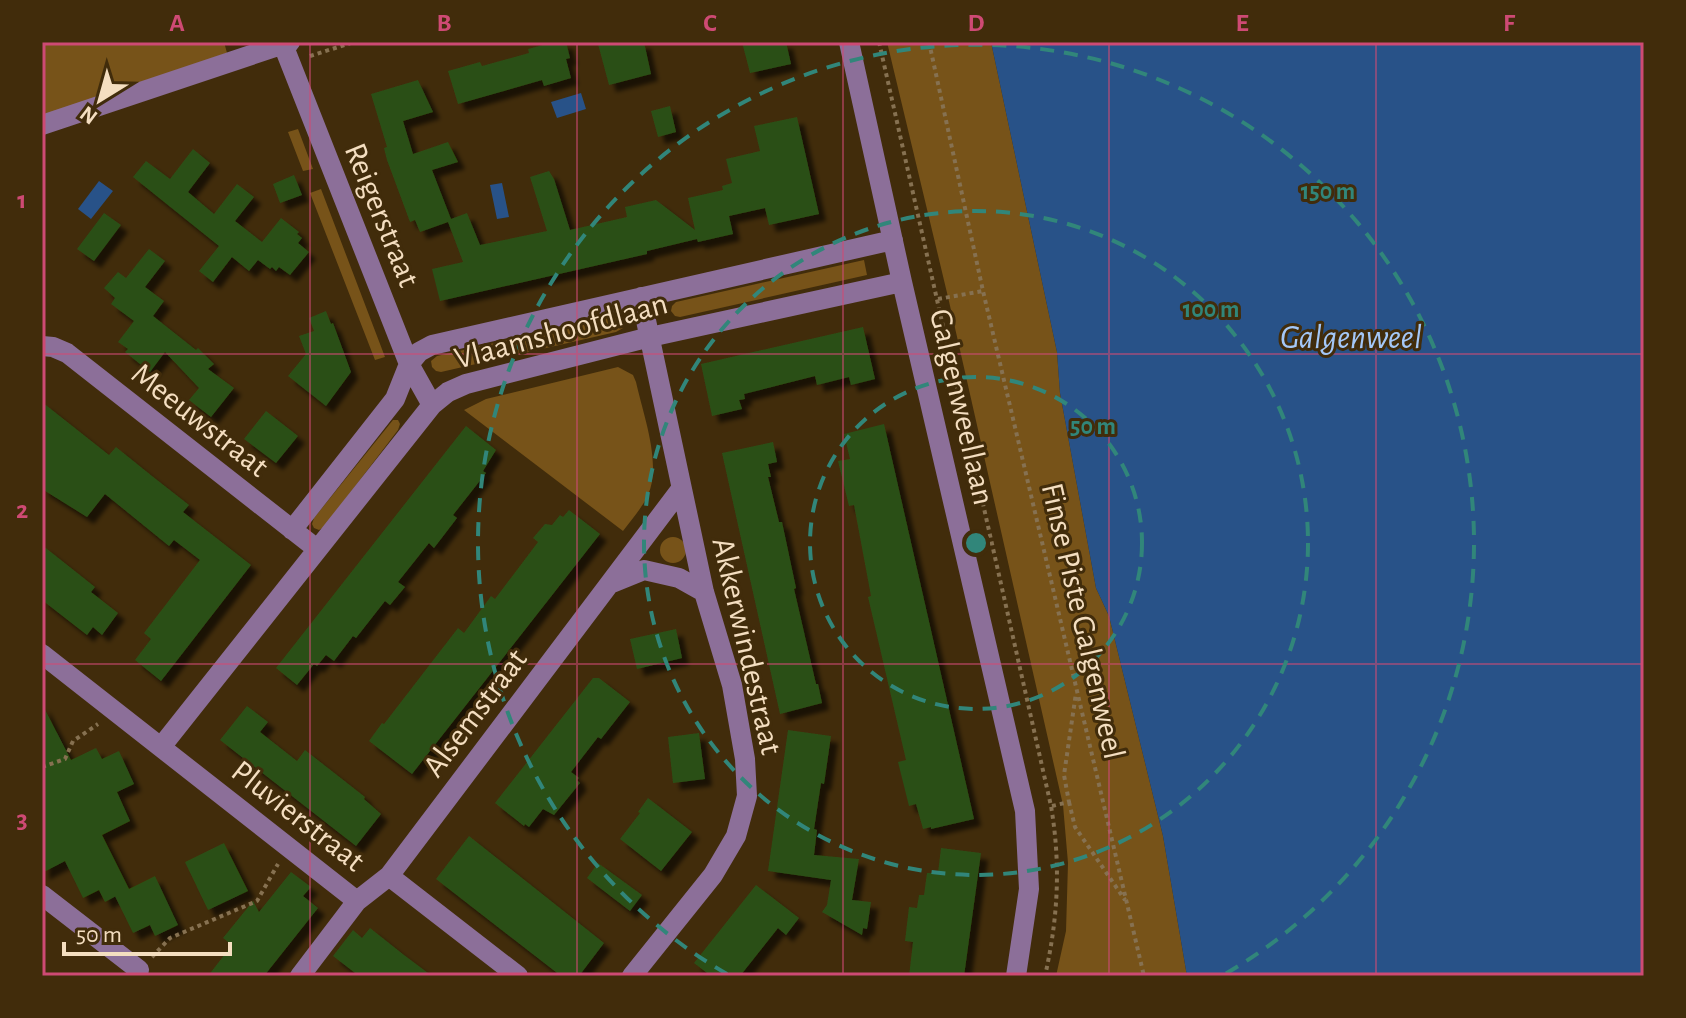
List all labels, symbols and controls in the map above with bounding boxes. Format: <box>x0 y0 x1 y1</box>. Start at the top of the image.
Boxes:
text: A <box>169 10 185 36</box>
text: B <box>436 10 452 36</box>
text: C <box>703 10 717 36</box>
text: D <box>967 10 985 36</box>
text: E <box>1235 10 1249 36</box>
text: F <box>1503 10 1516 36</box>
north arrow <box>60 60 140 140</box>
text: N <box>76 102 101 129</box>
street label: Reigerstraat <box>339 139 425 291</box>
text: 150 m <box>1301 180 1355 204</box>
text: 1 <box>17 187 27 213</box>
street label: Vlaamshoofdlaan <box>451 287 671 375</box>
text: 100 m <box>1183 298 1239 322</box>
street label: Galgenweellaan <box>924 306 1000 508</box>
water label: Galgenweel <box>1280 321 1422 355</box>
street label: Meeuwstraat <box>126 357 274 483</box>
text: 50 m <box>1070 415 1116 439</box>
street label: Finse Piste Galgenweel <box>1036 480 1130 762</box>
text: 2 <box>16 497 28 523</box>
centre of rings <box>962 529 990 557</box>
street label: Akkerwindestraat <box>706 534 788 758</box>
street label: Alsemstraat <box>417 643 533 783</box>
street label: Pluvierstraat <box>226 755 370 877</box>
text: 3 <box>16 807 28 833</box>
scale bar <box>64 906 230 956</box>
text: 50 m <box>76 923 122 947</box>

